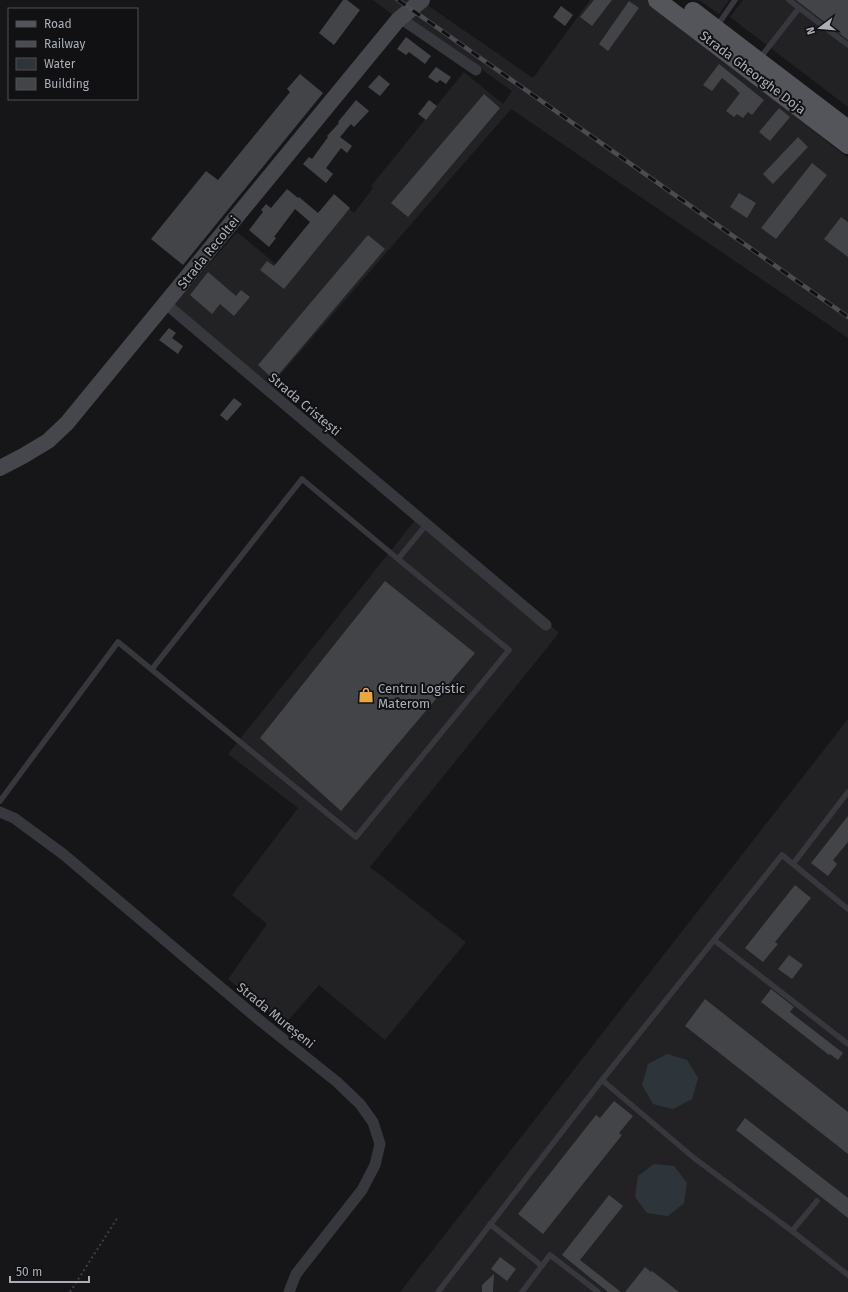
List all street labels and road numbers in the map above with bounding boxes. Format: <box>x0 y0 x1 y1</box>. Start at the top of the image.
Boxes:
street label: Strada Gheorghe Doja <box>697 28 809 117</box>
street label: Strada Recoltei <box>175 213 242 292</box>
street label: Strada Cristești <box>265 370 344 440</box>
street label: Strada Mureșeni <box>233 979 318 1052</box>

